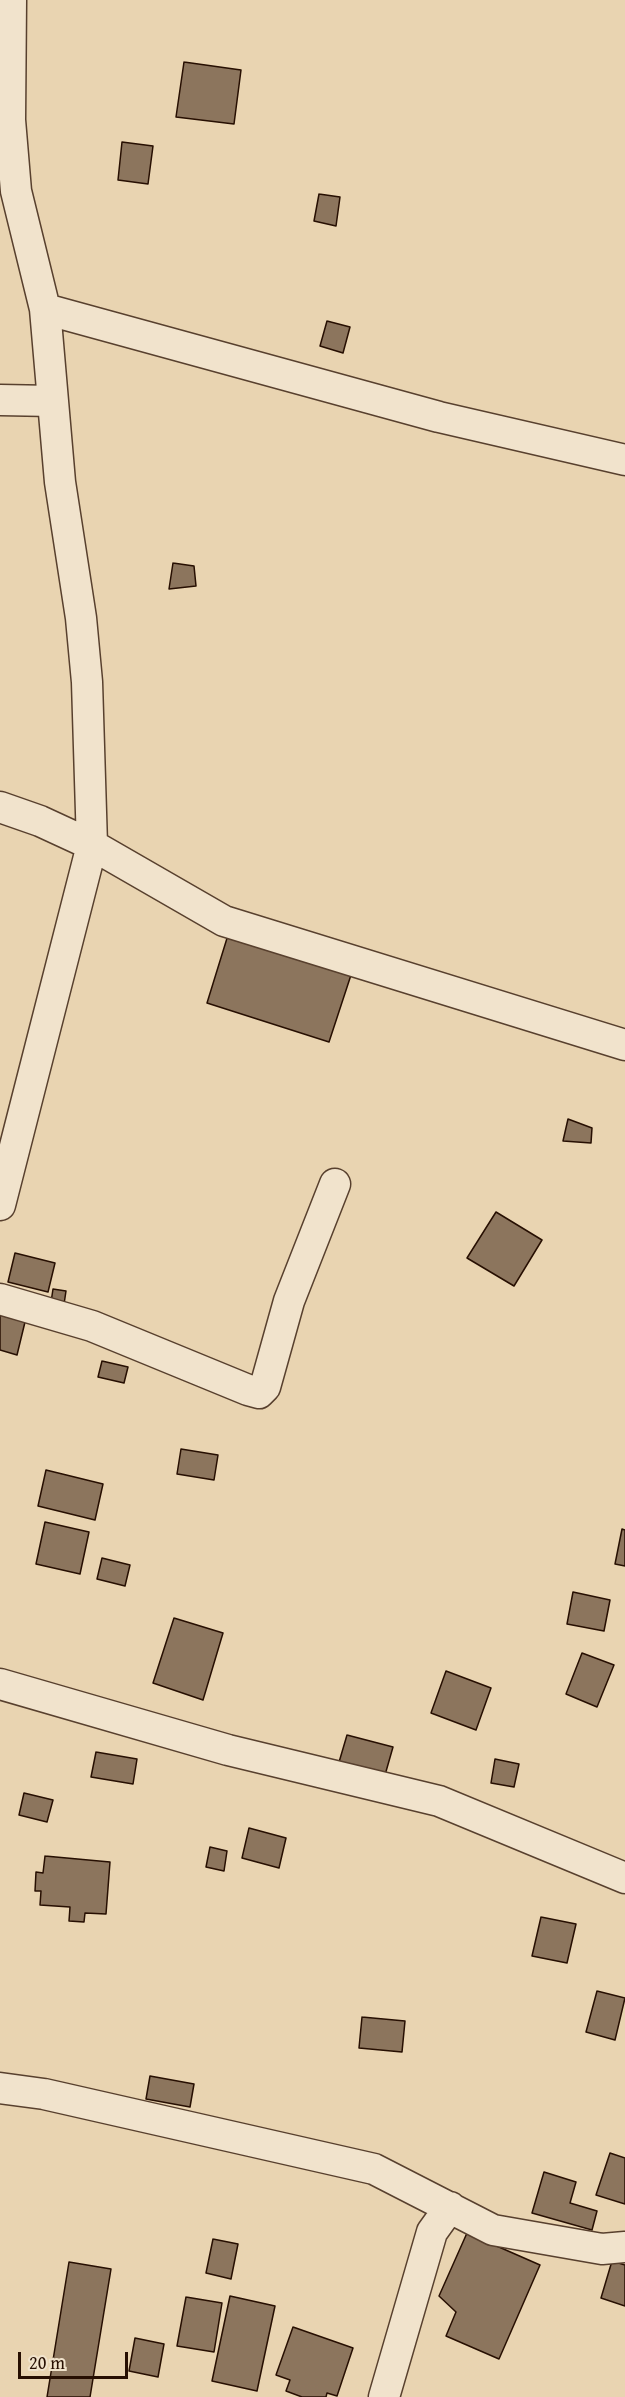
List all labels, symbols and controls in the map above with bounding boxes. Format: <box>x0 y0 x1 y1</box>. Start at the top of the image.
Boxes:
scale bar <box>21 2340 130 2378</box>
text: 20 m <box>29 2349 65 2376</box>

